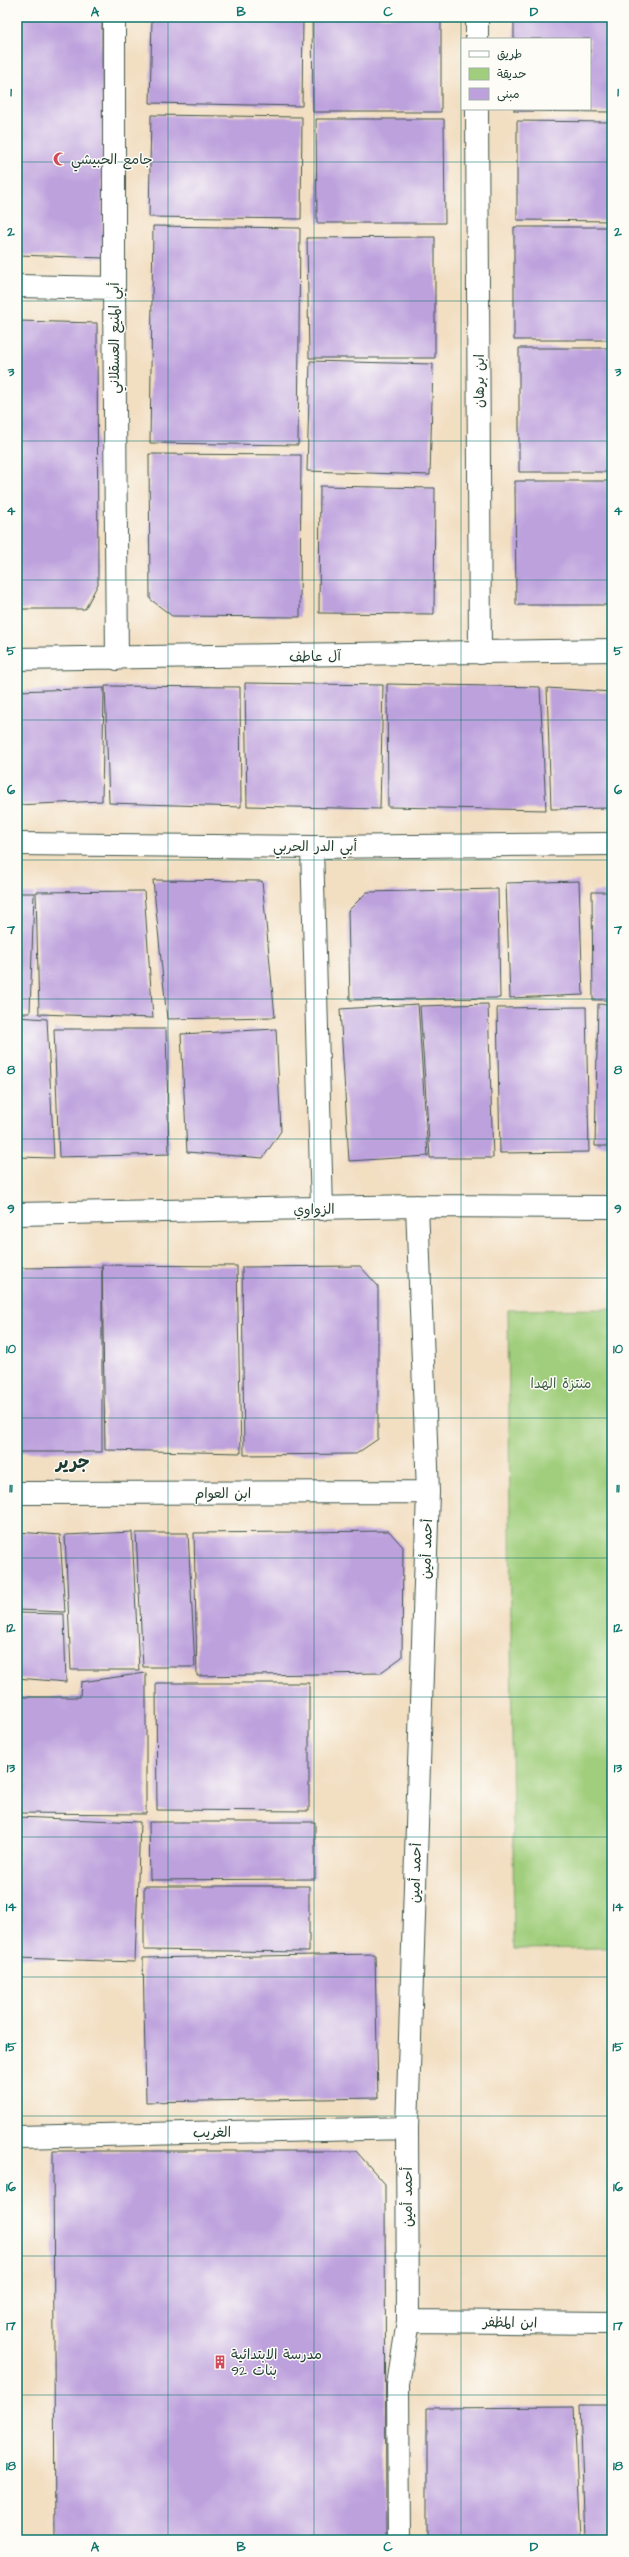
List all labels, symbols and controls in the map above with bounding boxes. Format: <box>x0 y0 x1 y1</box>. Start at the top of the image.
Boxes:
text: A <box>91 3 100 21</box>
text: B <box>236 3 246 21</box>
text: C <box>383 3 393 21</box>
text: D <box>530 3 539 21</box>
legend <box>461 38 591 110</box>
text: طريق <box>497 46 522 63</box>
text: حديقة <box>497 66 526 83</box>
text: 1 <box>10 83 12 101</box>
text: 1 <box>617 83 619 101</box>
text: مبنى <box>497 86 520 103</box>
place label: جامع الحبيشي <box>71 150 153 172</box>
mosque icon: جامع الحبيشي <box>52 151 68 167</box>
text: 2 <box>6 223 15 241</box>
text: 2 <box>613 223 622 241</box>
street label: أبي المنيع العسقلاني <box>105 282 127 394</box>
street label: ابن برهان <box>470 354 490 408</box>
text: 3 <box>7 363 15 381</box>
text: 3 <box>614 363 622 381</box>
text: 4 <box>7 502 16 520</box>
text: 4 <box>614 502 623 520</box>
text: 5 <box>6 642 16 660</box>
text: 5 <box>613 642 623 660</box>
street label: آل عاطف <box>289 647 342 667</box>
text: 6 <box>7 781 16 799</box>
text: 6 <box>614 781 623 799</box>
street label: أبي الدر الحربي <box>273 837 358 859</box>
text: 7 <box>6 921 16 939</box>
text: 7 <box>613 921 623 939</box>
text: 8 <box>7 1061 16 1079</box>
text: 8 <box>614 1061 623 1079</box>
text: 9 <box>7 1200 15 1218</box>
street label: الزواوي <box>293 1200 335 1220</box>
text: 9 <box>614 1200 622 1218</box>
text: 10 <box>6 1340 17 1358</box>
text: 10 <box>613 1340 624 1358</box>
park label: منتزة الهدا <box>530 1374 592 1394</box>
district label: جرير <box>54 1450 90 1475</box>
text: 11 <box>9 1479 13 1497</box>
text: 11 <box>616 1479 620 1497</box>
street label: ابن العوام <box>195 1484 251 1504</box>
street label: أحمد أمين <box>416 1518 438 1579</box>
text: 12 <box>6 1619 16 1637</box>
text: 12 <box>613 1619 623 1637</box>
text: 13 <box>7 1759 16 1777</box>
text: 13 <box>614 1759 623 1777</box>
street label: أحمد أمين <box>405 1842 427 1903</box>
text: 14 <box>6 1898 16 1916</box>
text: 14 <box>613 1898 623 1916</box>
text: 15 <box>6 2038 17 2056</box>
text: 15 <box>613 2038 624 2056</box>
street label: الغريب <box>193 2123 231 2143</box>
street label: أحمد أمين <box>398 2166 418 2227</box>
text: 16 <box>6 2178 17 2196</box>
text: 16 <box>613 2178 624 2196</box>
street label: ابن المظفر <box>482 2313 537 2333</box>
text: 17 <box>6 2317 17 2335</box>
text: 17 <box>613 2317 624 2335</box>
place label: مدرسة الابتدائية 92 بنات <box>231 2345 322 2381</box>
building icon: مدرسة الابتدائية 92 بنات <box>212 2354 228 2370</box>
text: 18 <box>6 2457 17 2475</box>
text: 18 <box>613 2457 624 2475</box>
text: A <box>91 2538 100 2556</box>
text: B <box>236 2538 246 2556</box>
text: C <box>383 2538 393 2556</box>
text: D <box>530 2538 539 2556</box>

